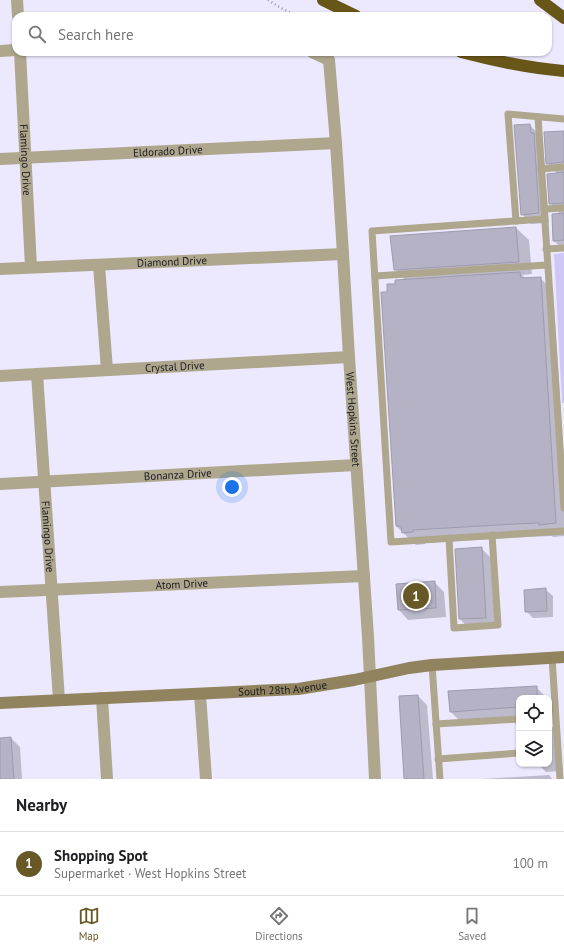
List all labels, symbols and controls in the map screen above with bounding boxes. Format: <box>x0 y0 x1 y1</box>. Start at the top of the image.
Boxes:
search box <box>12 12 552 56</box>
icon: search <box>26 23 48 45</box>
text: Search here <box>58 25 134 44</box>
street label: Flamingo Drive <box>17 124 34 196</box>
street label: Eldorado Drive <box>133 142 203 160</box>
street label: Diamond Drive <box>137 253 208 270</box>
street label: Crystal Drive <box>145 358 205 375</box>
street label: West Hopkins Street <box>343 372 363 467</box>
street label: Bonanza Drive <box>143 466 212 483</box>
your location <box>222 477 242 497</box>
street label: Flamingo Drive <box>39 500 57 573</box>
street label: Atom Drive <box>155 576 209 592</box>
pin: 1 <box>403 581 429 611</box>
street label: South 28th Avenue <box>238 677 328 699</box>
map controls <box>516 695 552 767</box>
button: locate <box>516 695 552 731</box>
button: layers <box>516 731 552 767</box>
text: Nearby <box>16 794 67 816</box>
text: Shopping Spot <box>54 846 148 865</box>
text: 1 <box>25 855 33 872</box>
text: 100 m <box>513 855 548 872</box>
text: Supermarket · West Hopkins Street <box>54 865 247 882</box>
tab: Map <box>78 905 100 943</box>
tab: Directions <box>255 905 303 943</box>
tab: Saved <box>458 905 486 943</box>

